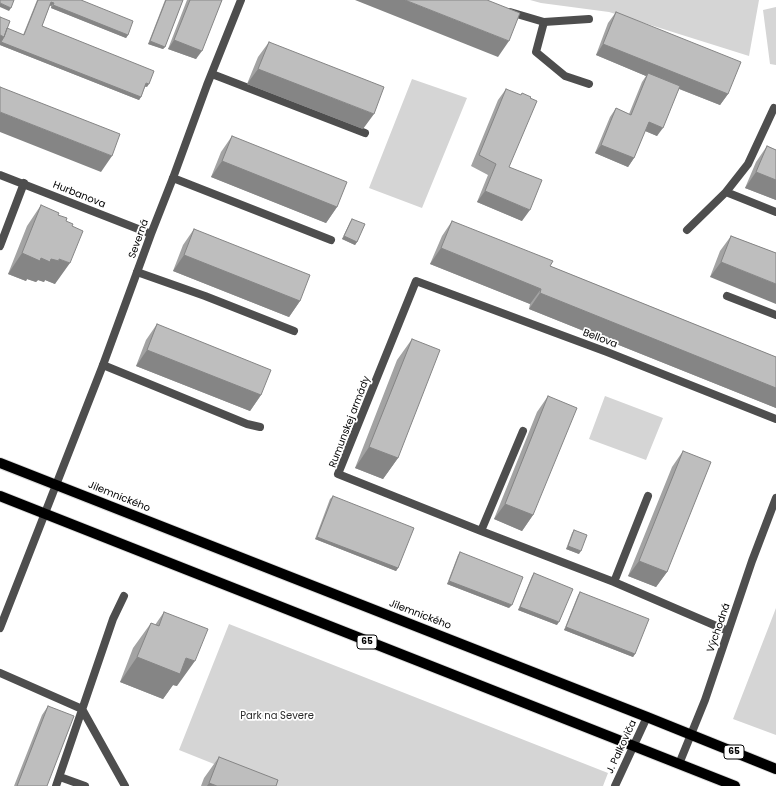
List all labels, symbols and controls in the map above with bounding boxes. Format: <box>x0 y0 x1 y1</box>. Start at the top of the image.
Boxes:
street label: Hurbanova <box>51 179 107 211</box>
street label: Severná <box>126 218 152 260</box>
street label: Bellova <box>581 327 619 351</box>
street label: Rumunskej armády <box>327 374 373 470</box>
street label: Jilemnického <box>86 479 152 515</box>
street label: Jilemnického <box>387 598 453 632</box>
street label: Východná <box>705 602 733 654</box>
road number: 65 <box>357 635 377 649</box>
park label: Park na Severe <box>240 710 314 722</box>
street label: J. Palkoviča <box>604 718 640 776</box>
road number: 65 <box>724 745 744 759</box>

